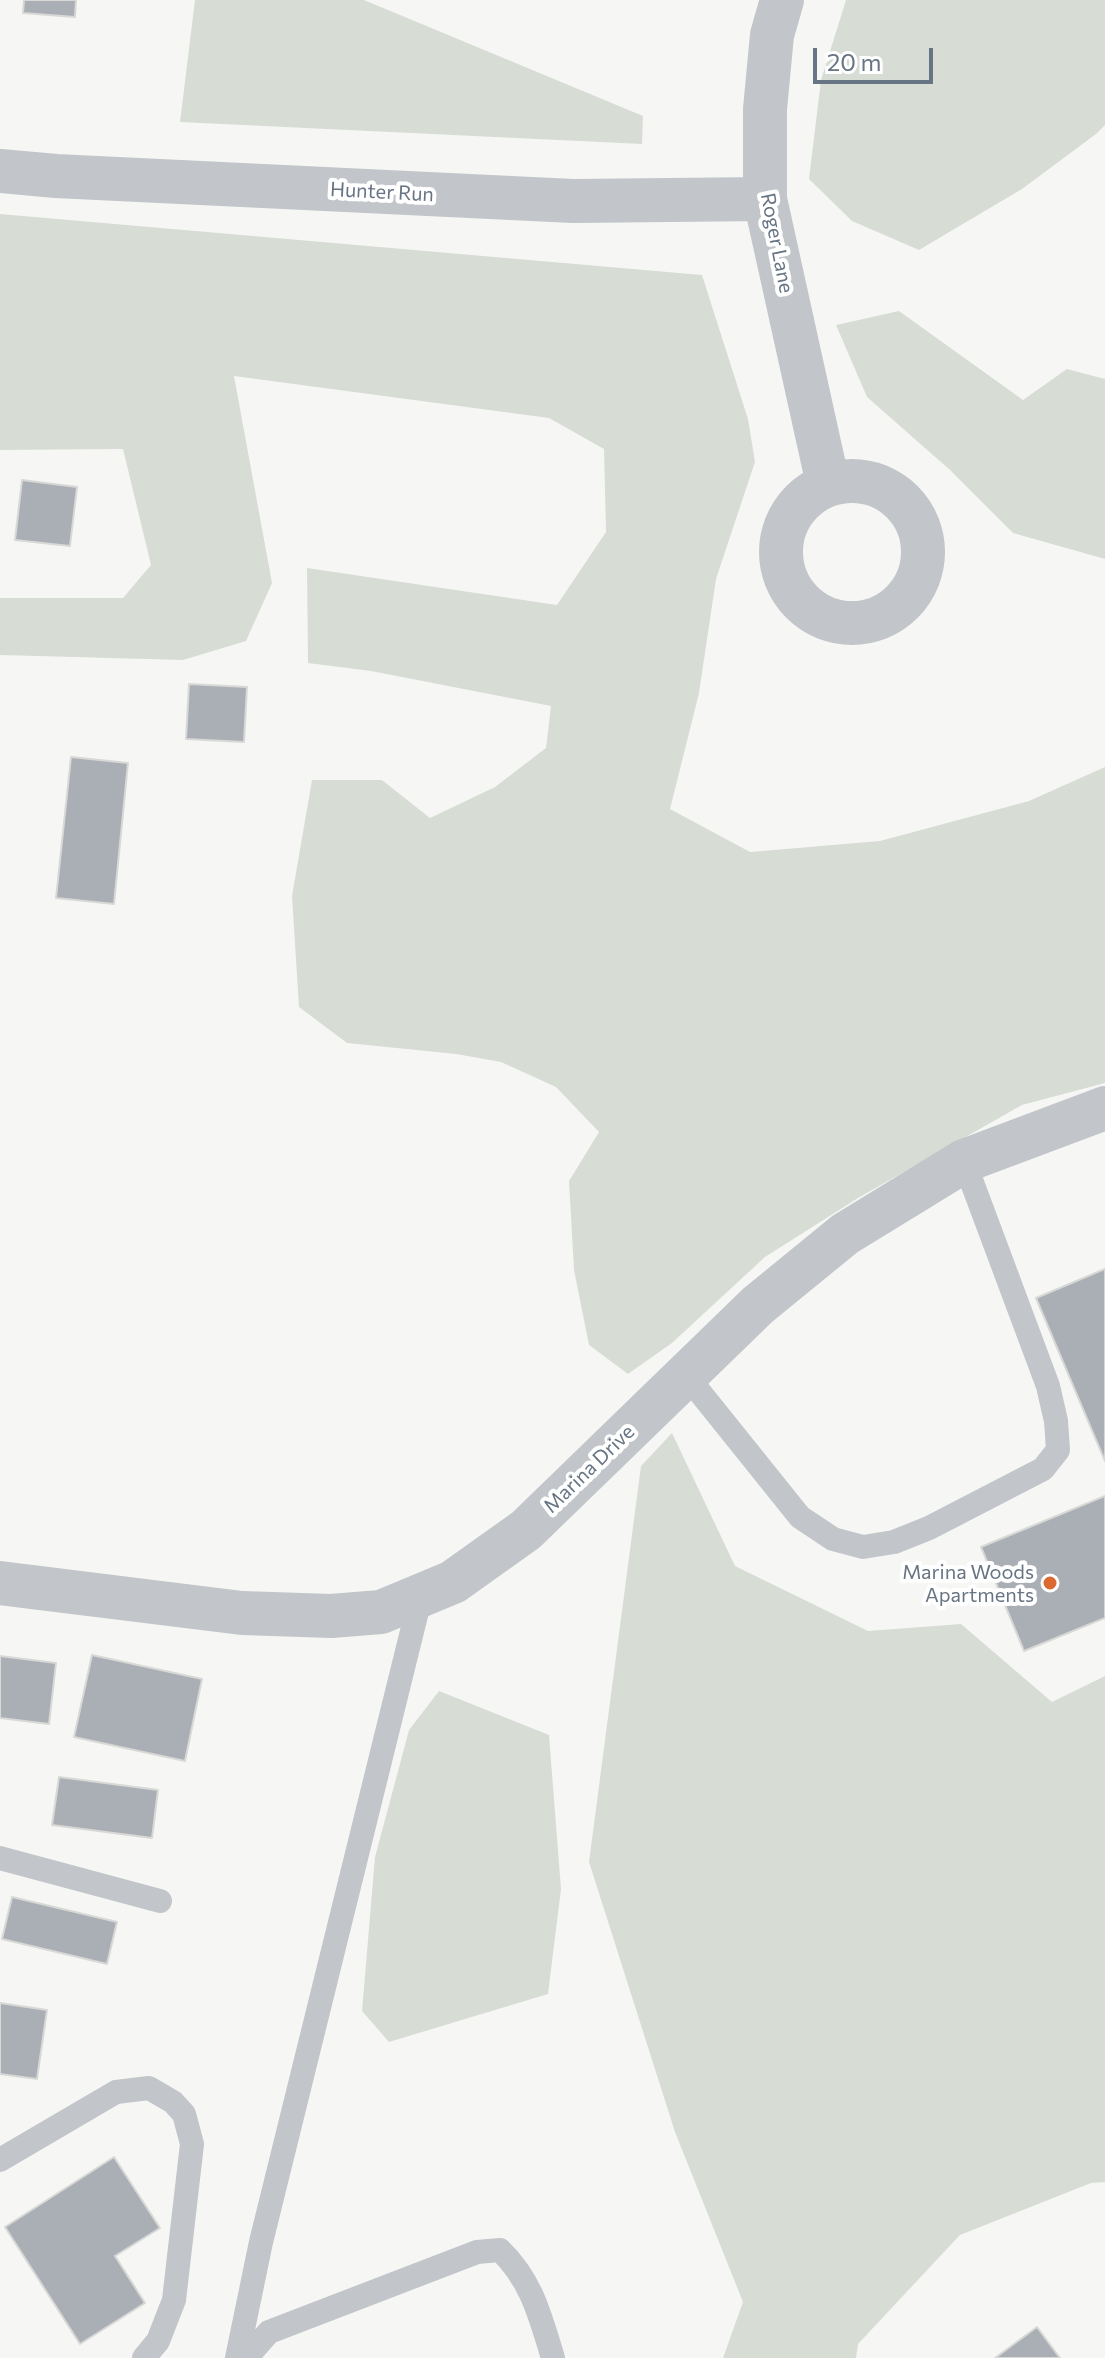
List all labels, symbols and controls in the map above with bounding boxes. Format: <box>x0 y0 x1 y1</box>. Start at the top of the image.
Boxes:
scale bar <box>817 32 937 82</box>
text: 20 m <box>827 47 881 76</box>
street label: Hunter Run <box>329 177 435 207</box>
street label: Roger Lane <box>756 191 798 295</box>
street label: Marina Drive <box>539 1420 639 1518</box>
place label: Marina Woods Apartments <box>902 1560 1034 1607</box>
marker: Marina Woods Apartments <box>1041 1574 1059 1592</box>

